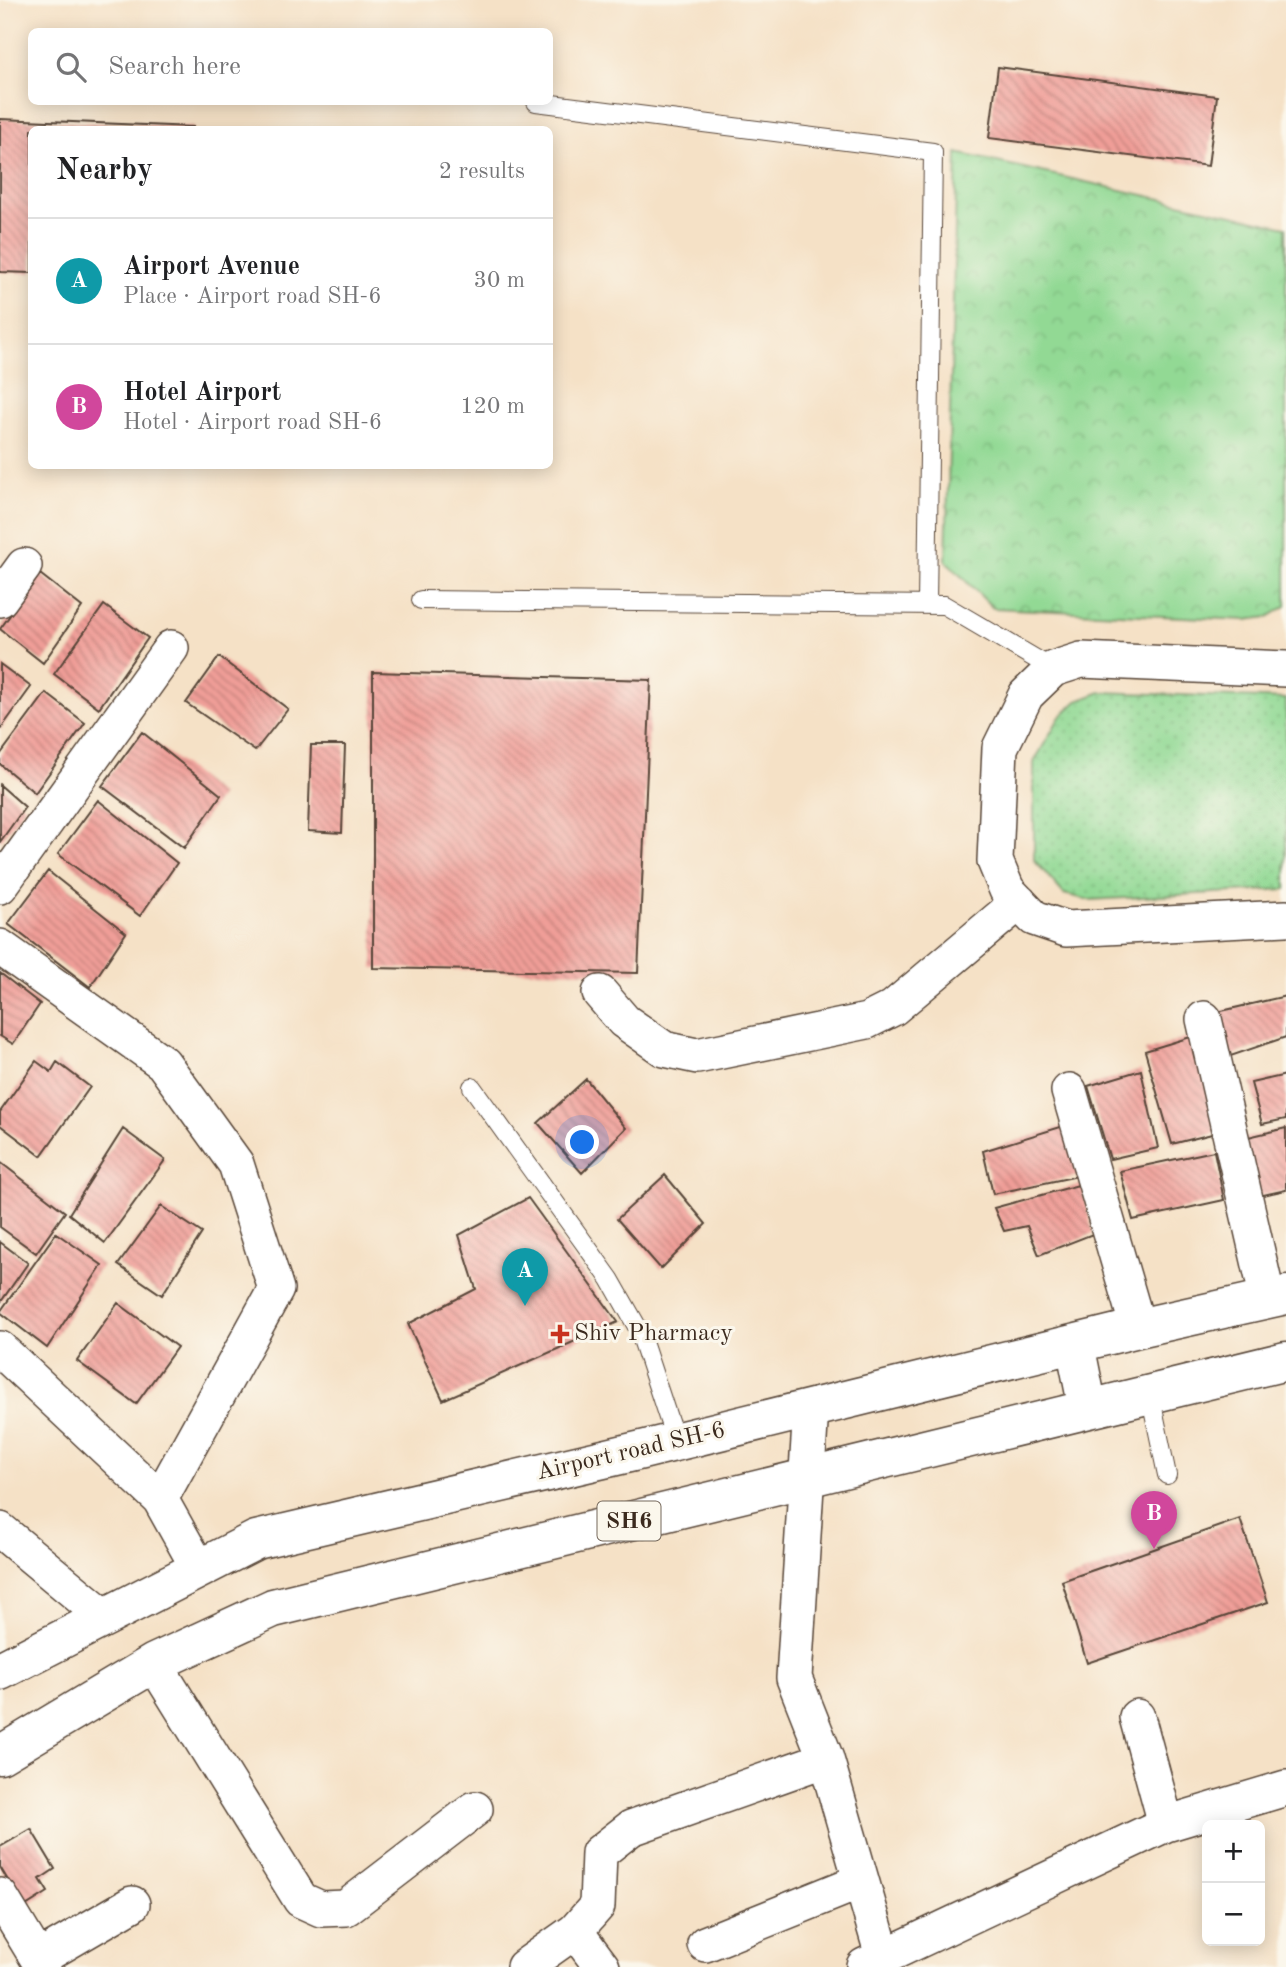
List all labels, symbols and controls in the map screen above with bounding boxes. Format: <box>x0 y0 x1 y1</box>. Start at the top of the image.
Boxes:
search box <box>28 28 553 105</box>
icon: search <box>52 48 90 86</box>
text: Search here <box>108 54 241 80</box>
text: Nearby <box>56 156 153 186</box>
text: 2 results <box>439 160 525 183</box>
text: Airport Avenue <box>123 254 300 280</box>
text: A <box>70 269 88 292</box>
text: 30 m <box>474 269 525 292</box>
text: Place · Airport road SH-6 <box>123 285 381 308</box>
text: Hotel Airport <box>123 380 281 406</box>
text: B <box>71 395 87 418</box>
text: 120 m <box>460 395 525 418</box>
text: Hotel · Airport road SH-6 <box>123 411 382 434</box>
your location <box>565 1125 599 1159</box>
pin: A <box>502 1248 548 1306</box>
place label: Shiv Pharmacy <box>574 1322 733 1346</box>
marker: Shiv Pharmacy <box>552 1326 568 1342</box>
street label: Airport road SH-6 <box>534 1419 728 1485</box>
pin: B <box>1131 1491 1177 1549</box>
road number: SH6 <box>598 1502 660 1540</box>
map controls <box>1202 1820 1265 1946</box>
button: + <box>1202 1820 1265 1883</box>
button: − <box>1202 1883 1265 1946</box>

